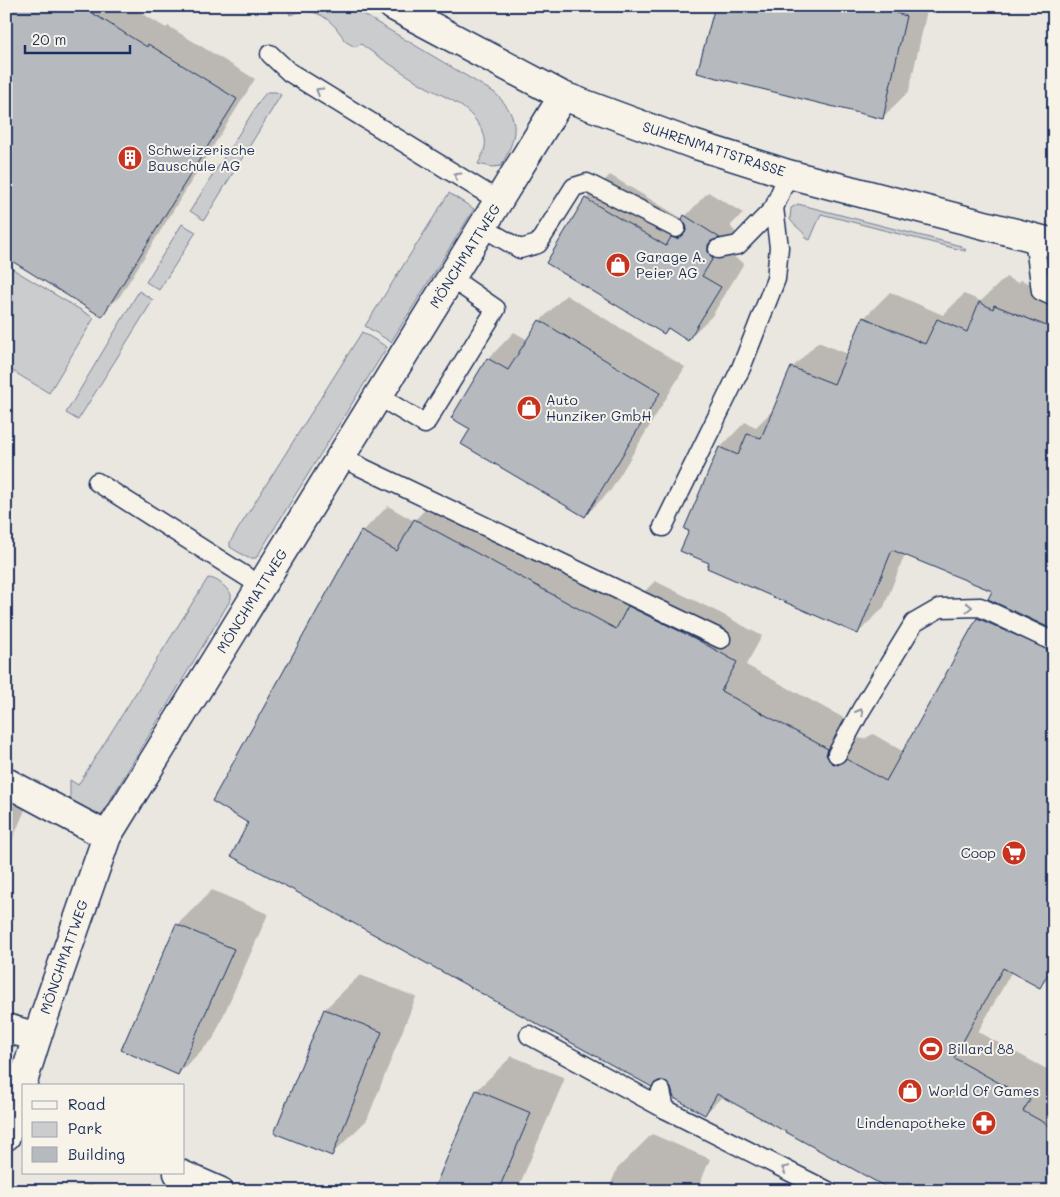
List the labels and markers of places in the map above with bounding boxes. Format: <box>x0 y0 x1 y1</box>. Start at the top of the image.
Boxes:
place label: Schweizerische Bauschule AG <box>148 140 255 175</box>
building icon: Schweizerische Bauschule AG <box>117 145 143 171</box>
place label: Garage A. Peier AG <box>636 247 706 282</box>
shop icon: Garage A. Peier AG <box>605 252 631 278</box>
place label: Auto Hunziker GmbH <box>546 390 652 425</box>
shop icon: Auto Hunziker GmbH <box>516 395 542 421</box>
supermarket icon: Coop <box>1001 840 1027 866</box>
place label: Coop <box>961 843 996 862</box>
sports icon: Billard 88 <box>918 1036 944 1062</box>
place label: Billard 88 <box>948 1039 1014 1058</box>
shop icon: World Of Games <box>897 1078 923 1104</box>
place label: World Of Games <box>928 1081 1039 1100</box>
pharmacy icon: Lindenapotheke <box>971 1110 997 1136</box>
place label: Lindenapotheke <box>857 1113 966 1132</box>

